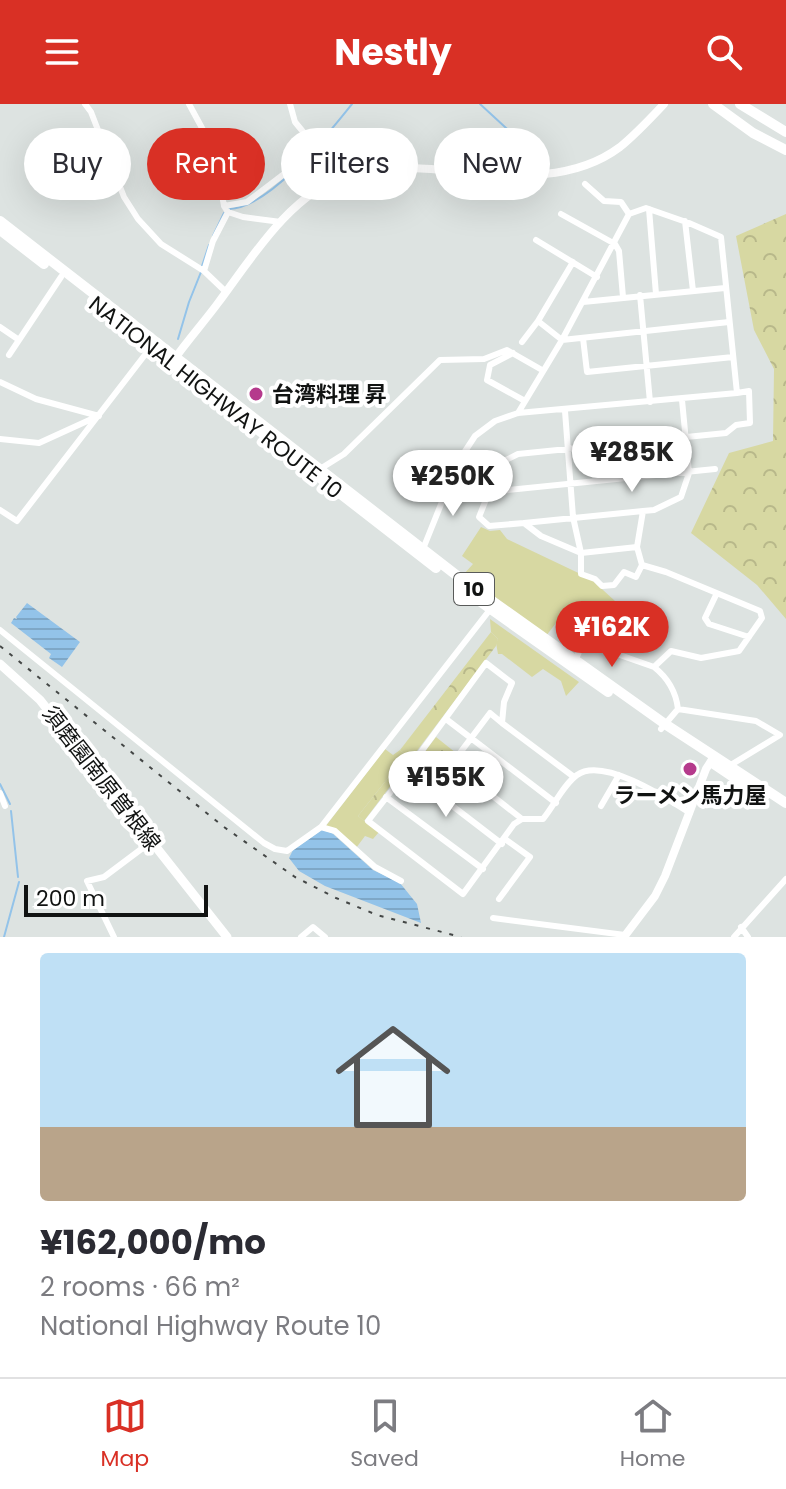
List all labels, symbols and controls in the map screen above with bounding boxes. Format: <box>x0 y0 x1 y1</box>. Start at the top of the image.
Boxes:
text: Nestly <box>334 27 452 78</box>
icon: menu <box>40 30 84 74</box>
icon: search <box>702 30 746 74</box>
chip: Buy <box>24 128 131 200</box>
chip: Rent <box>147 128 265 200</box>
chip: Filters <box>281 128 418 200</box>
chip: New <box>434 128 550 200</box>
street label: NATIONAL HIGHWAY ROUTE 10 <box>82 289 349 506</box>
place label: 台湾料理 昇 <box>272 379 387 410</box>
marker: 台湾料理 昇 <box>247 385 265 403</box>
pin: ¥285K <box>576 426 688 494</box>
text: ¥285K <box>590 434 674 470</box>
pin: ¥250K <box>397 450 509 518</box>
text: ¥250K <box>411 458 495 494</box>
road number: 10 <box>454 573 494 605</box>
pin: ¥162K <box>556 601 668 669</box>
text: ¥162K <box>574 609 650 645</box>
street label: 須磨園南原曽根線 <box>35 699 168 857</box>
pin: ¥155K <box>390 751 502 819</box>
text: ¥155K <box>406 759 486 795</box>
marker: ラーメン馬力屋 <box>681 760 699 778</box>
place label: ラーメン馬力屋 <box>613 780 767 811</box>
scale bar <box>24 881 208 917</box>
text: 200 m <box>36 883 105 914</box>
icon: home <box>321 1005 465 1149</box>
text: ¥162,000/mo <box>40 1218 266 1266</box>
text: 2 rooms · 66 m² <box>40 1269 240 1305</box>
text: National Highway Route 10 <box>40 1308 381 1344</box>
tab: Map <box>101 1394 149 1475</box>
tab: Saved <box>350 1394 419 1475</box>
tab: Home <box>620 1394 685 1475</box>

